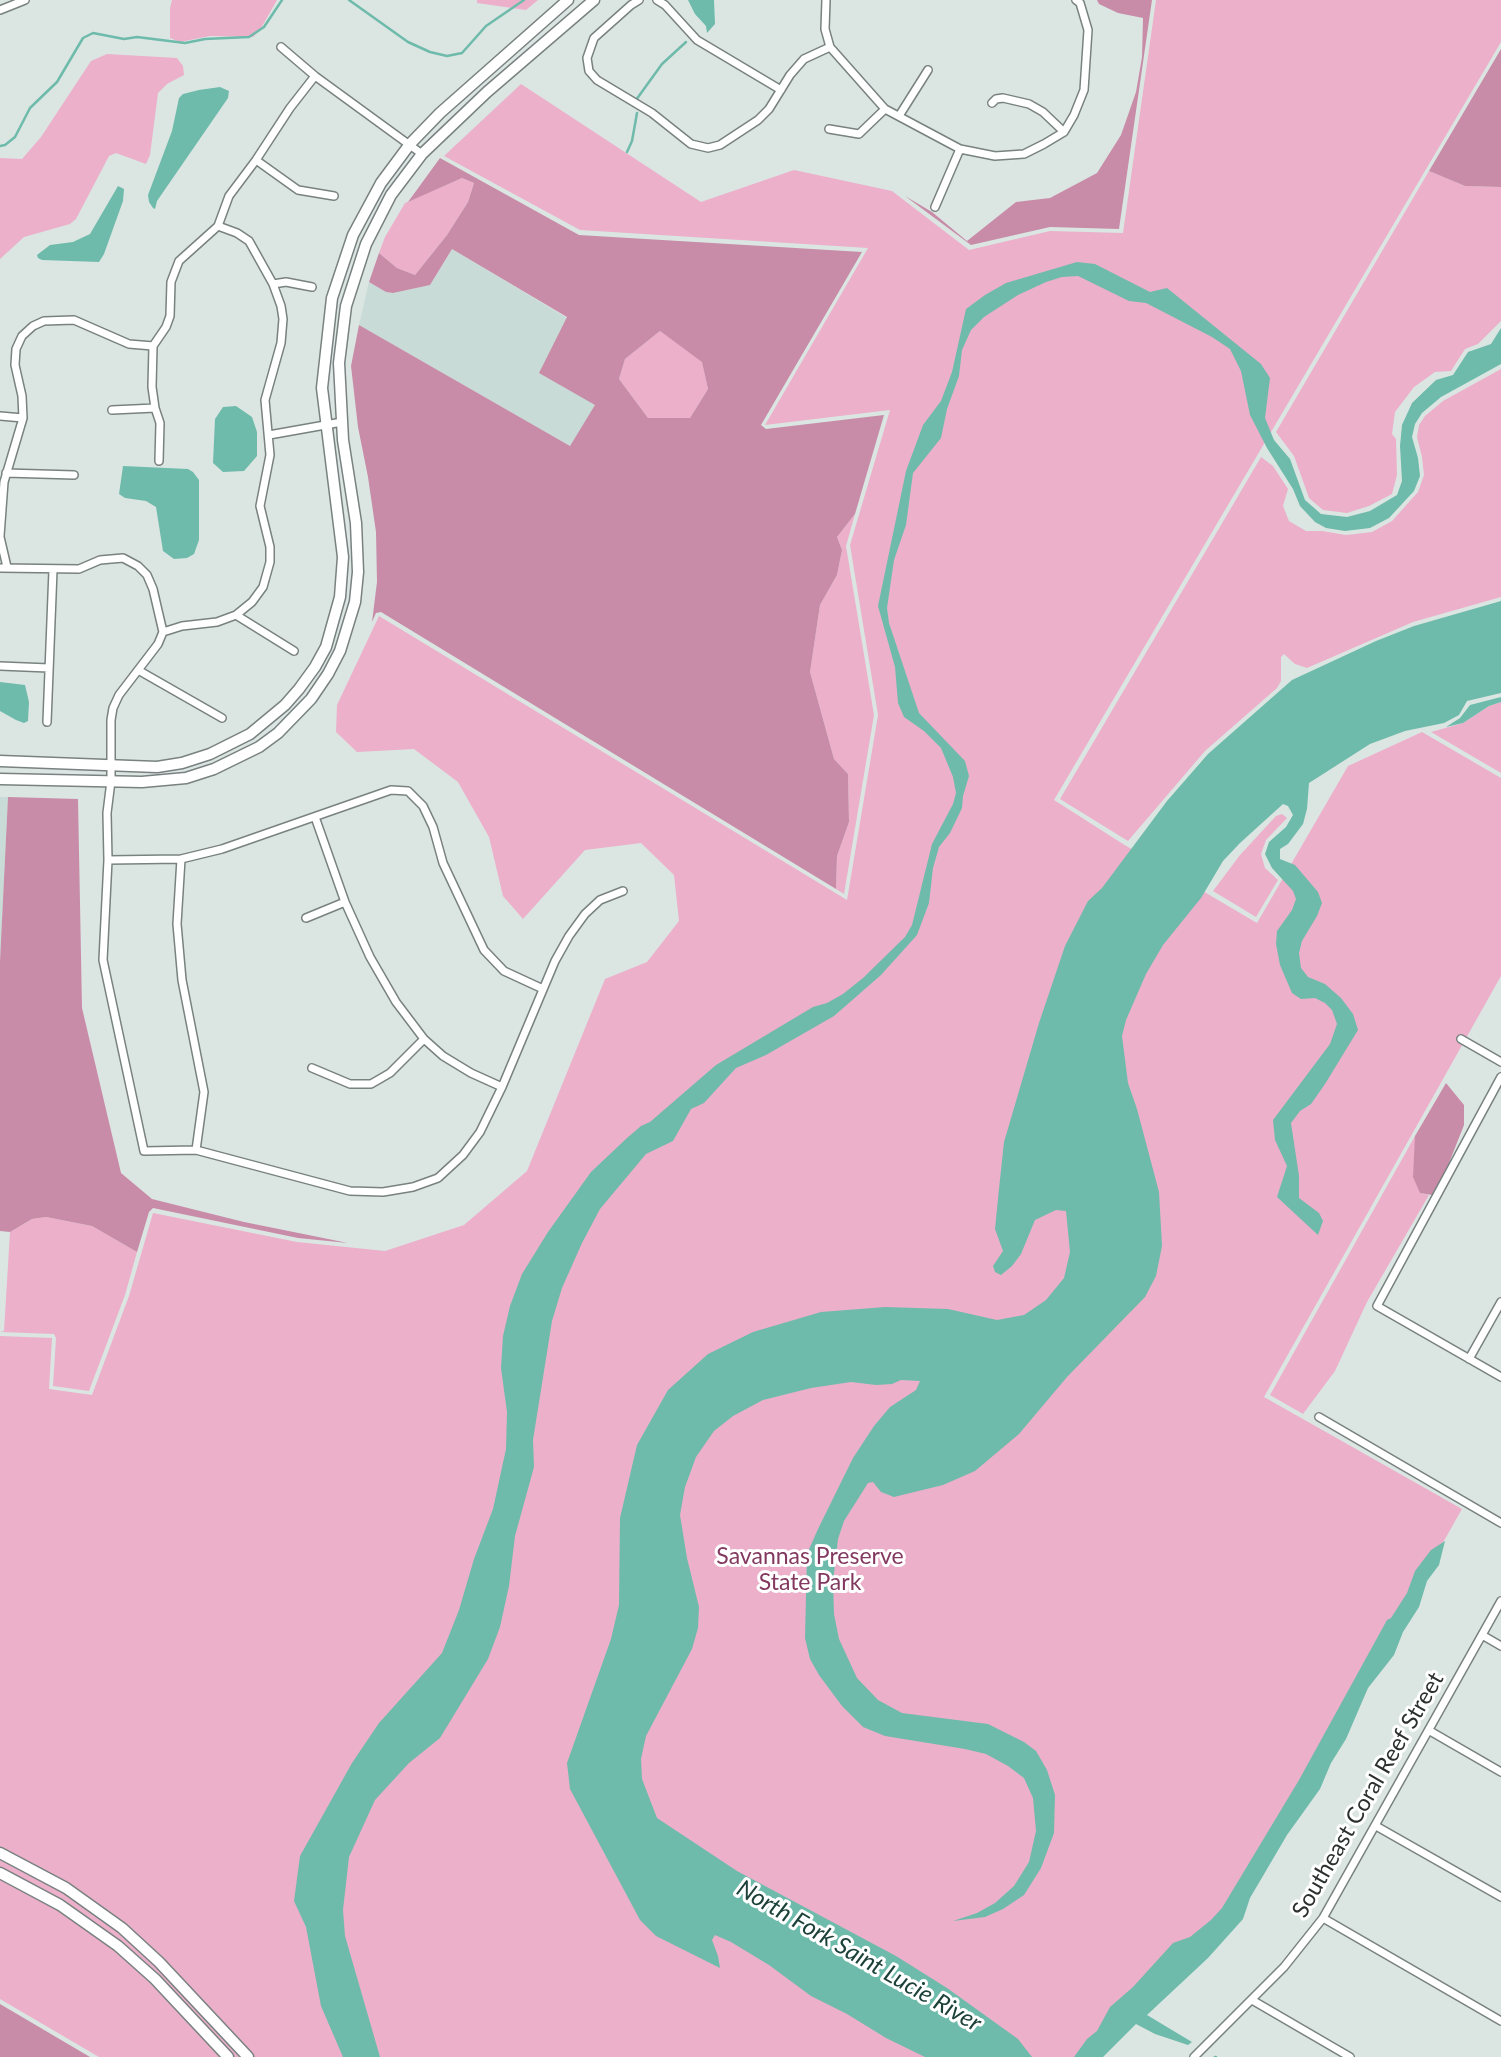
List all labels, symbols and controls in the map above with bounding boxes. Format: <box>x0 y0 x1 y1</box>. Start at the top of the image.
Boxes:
park label: Savannas Preserve State Park <box>716 1543 904 1597</box>
street label: Southeast Coral Reef Street <box>1286 1668 1450 1922</box>
water label: North Fork Saint Lucie River <box>732 1874 986 2038</box>

